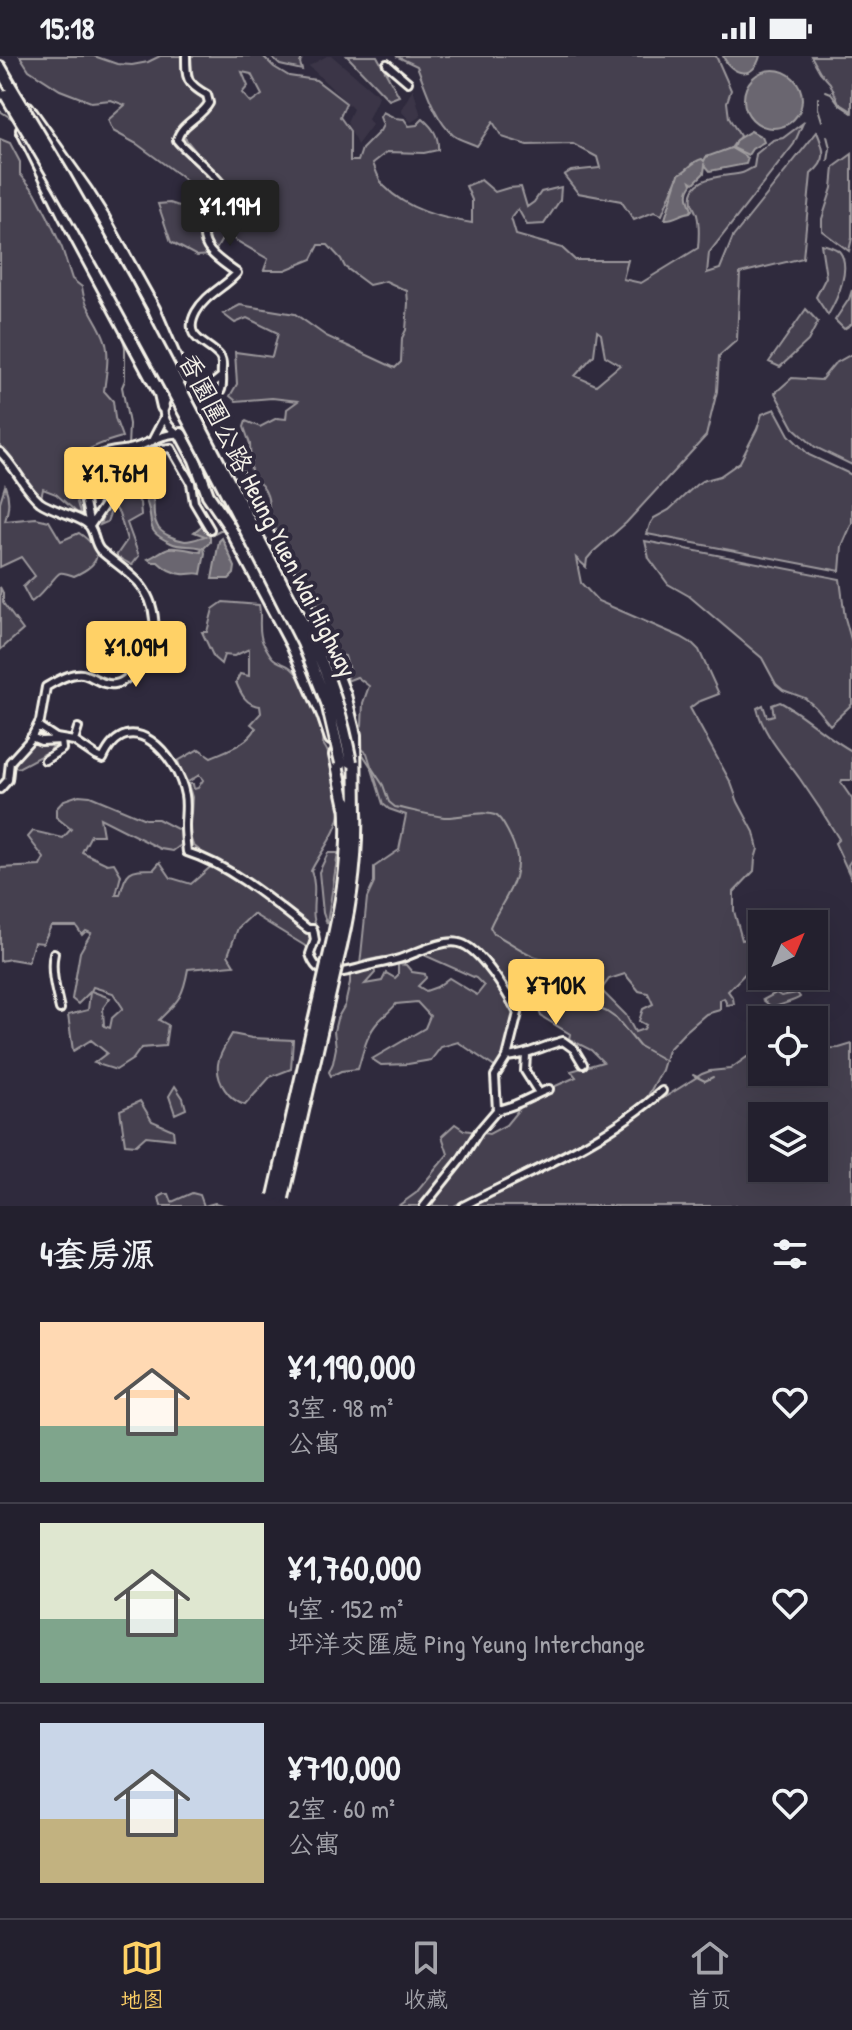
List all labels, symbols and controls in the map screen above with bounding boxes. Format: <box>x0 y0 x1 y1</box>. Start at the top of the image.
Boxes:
text: 15:18 <box>40 8 94 48</box>
pin: ¥1.19M <box>165 180 295 248</box>
text: ¥1.19M <box>199 188 261 223</box>
street label: 香園圍公路 Heung Yuen Wai Highway <box>171 346 366 683</box>
pin: ¥1.76M <box>50 447 180 515</box>
text: ¥1.76M <box>82 455 148 490</box>
pin: ¥1.09M <box>71 621 201 689</box>
text: ¥1.09M <box>104 629 168 664</box>
north arrow <box>748 910 828 990</box>
map controls <box>748 910 828 1182</box>
pin: ¥710K <box>500 959 612 1027</box>
text: ¥710K <box>526 967 586 1002</box>
button: locate <box>748 1006 828 1086</box>
button: layers <box>748 1102 828 1182</box>
text: 4套房源 <box>40 1231 155 1277</box>
icon: filters <box>768 1232 812 1276</box>
text: ¥1,190,000 <box>288 1344 416 1390</box>
icon: home <box>104 1354 200 1450</box>
icon: heart <box>768 1380 812 1424</box>
text: 3室 · 98 m² <box>288 1390 393 1425</box>
text: 公寓 <box>288 1425 340 1460</box>
text: ¥1,760,000 <box>288 1545 421 1591</box>
icon: home <box>104 1555 200 1651</box>
icon: heart <box>768 1581 812 1625</box>
text: 4室 · 152 m² <box>288 1591 403 1626</box>
text: 坪洋交匯處 Ping Yeung Interchange <box>288 1626 645 1661</box>
text: ¥710,000 <box>288 1745 401 1791</box>
icon: home <box>104 1755 200 1851</box>
icon: heart <box>768 1781 812 1825</box>
text: 2室 · 60 m² <box>288 1791 395 1826</box>
text: 公寓 <box>288 1826 340 1861</box>
tab: 地图 <box>120 1936 164 2014</box>
tab: 收藏 <box>404 1936 448 2014</box>
tab: 首页 <box>688 1936 732 2014</box>

